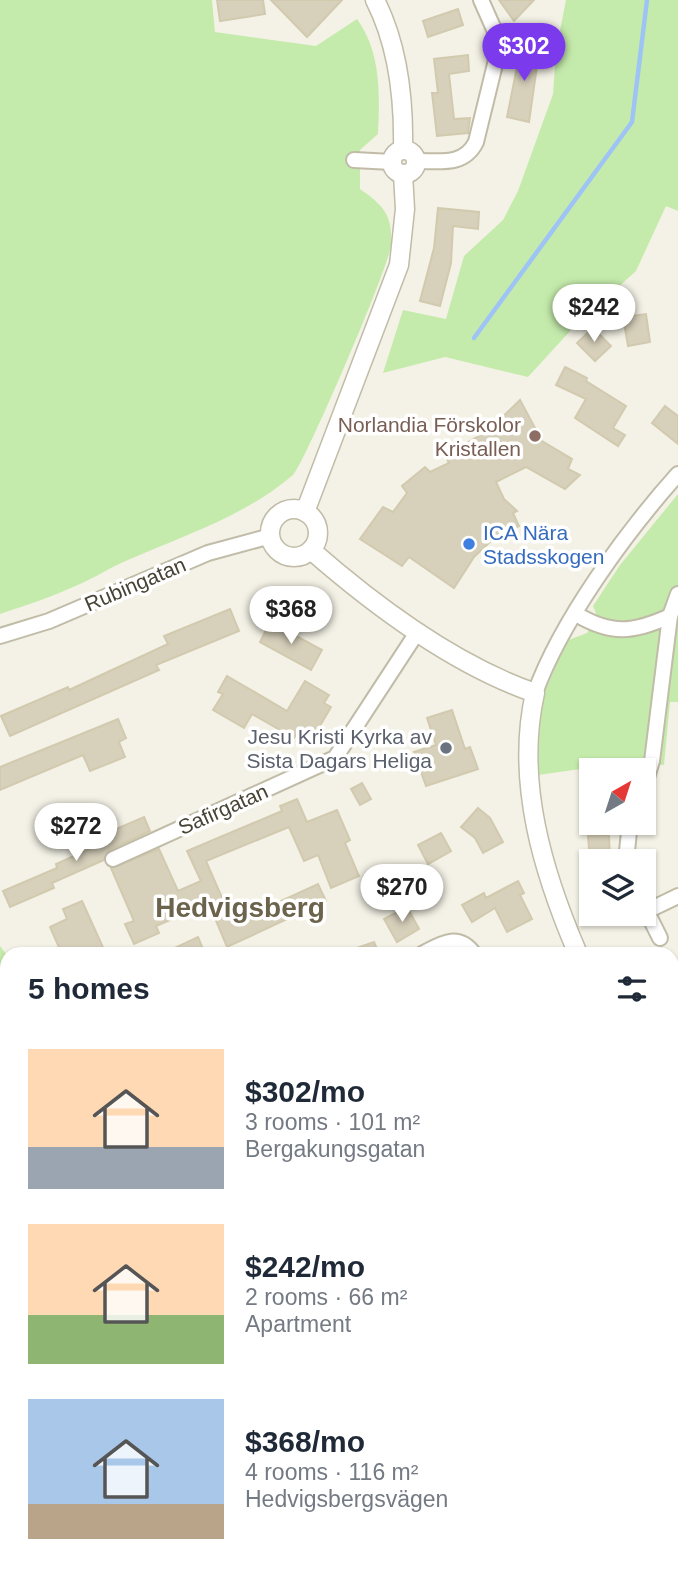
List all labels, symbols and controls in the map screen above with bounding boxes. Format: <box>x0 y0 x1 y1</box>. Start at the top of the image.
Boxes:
pin: $302 <box>483 24 565 83</box>
text: $302 <box>498 33 550 59</box>
pin: $242 <box>553 284 635 344</box>
text: $242 <box>568 294 620 320</box>
place label: Norlandia Förskolor Kristallen <box>338 413 521 460</box>
marker: Norlandia Förskolor Kristallen <box>527 428 543 444</box>
place label: ICA Nära Stadsskogen <box>483 521 604 568</box>
marker: ICA Nära Stadsskogen <box>461 536 477 552</box>
street label: Rubingatan <box>81 552 189 616</box>
pin: $368 <box>250 586 332 646</box>
text: $368 <box>265 596 317 622</box>
place label: Jesu Kristi Kyrka av Sista Dagars Heliga <box>246 725 432 772</box>
marker: Jesu Kristi Kyrka av Sista Dagars Heliga <box>438 740 454 756</box>
north arrow <box>579 758 656 835</box>
map controls <box>579 758 656 926</box>
street label: Safirgatan <box>175 779 271 839</box>
pin: $272 <box>35 804 117 863</box>
text: $272 <box>50 813 102 839</box>
button: layers <box>579 849 656 926</box>
pin: $270 <box>361 864 443 924</box>
text: $270 <box>376 874 428 900</box>
district label: Hedvigsberg <box>155 892 325 923</box>
icon: filters <box>613 970 651 1008</box>
text: 5 homes <box>28 972 150 1005</box>
text: $302/mo <box>245 1075 365 1108</box>
icon: home <box>84 1077 168 1161</box>
text: 3 rooms · 101 m² <box>245 1109 420 1135</box>
text: Bergakungsgatan <box>245 1136 425 1162</box>
text: $242/mo <box>245 1250 365 1283</box>
icon: home <box>84 1252 168 1336</box>
text: 2 rooms · 66 m² <box>245 1284 407 1310</box>
text: Apartment <box>245 1311 351 1337</box>
text: $368/mo <box>245 1425 365 1458</box>
icon: home <box>84 1427 168 1511</box>
text: 4 rooms · 116 m² <box>245 1459 418 1485</box>
text: Hedvigsbergsvägen <box>245 1486 448 1512</box>

